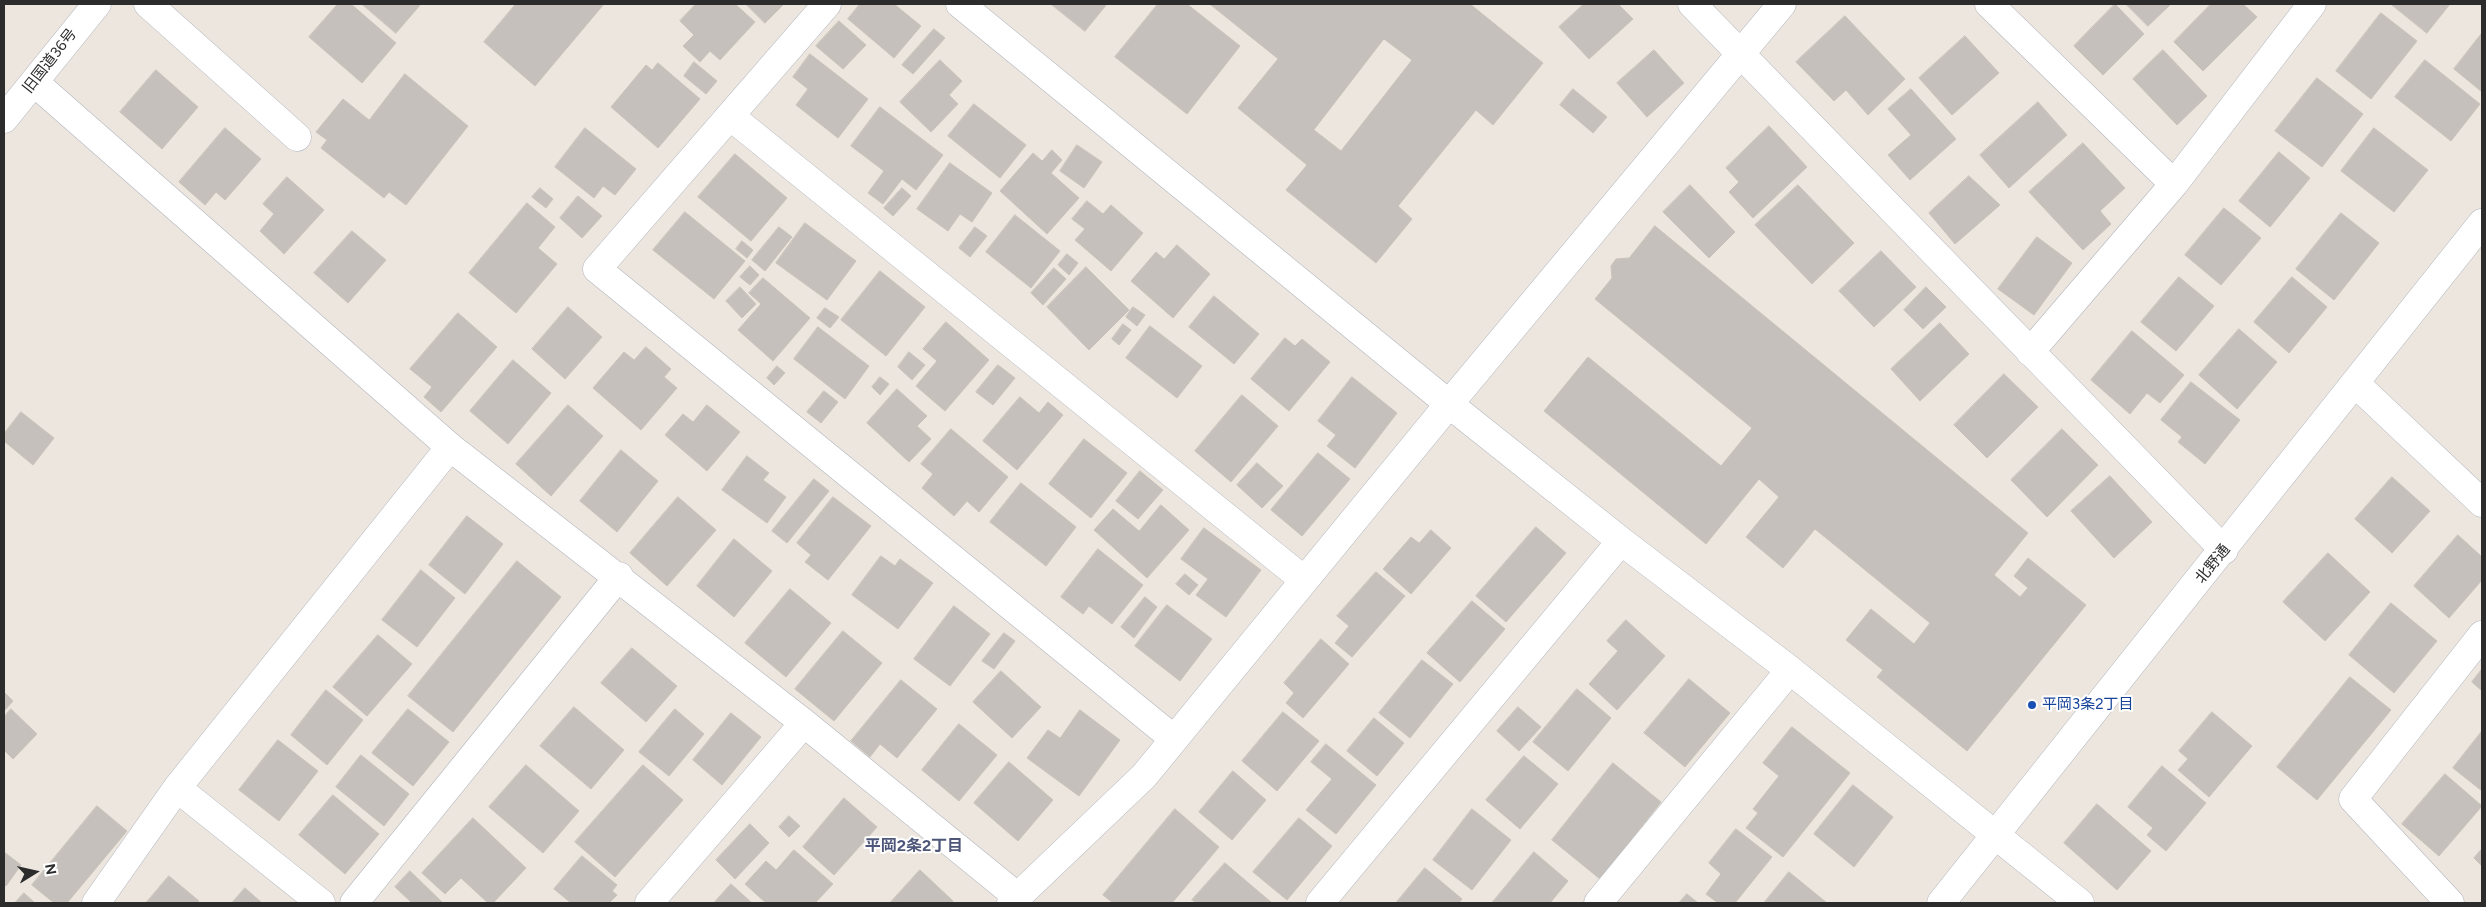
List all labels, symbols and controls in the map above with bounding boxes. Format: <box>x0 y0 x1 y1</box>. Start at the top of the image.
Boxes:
street label: 旧国道36号 <box>19 25 81 97</box>
street label: 北野通 <box>2192 541 2234 587</box>
place label: 平岡3条2丁目 <box>2042 696 2134 714</box>
marker: 平岡3条2丁目 <box>2026 699 2038 711</box>
district label: 平岡2条2丁目 <box>865 836 963 856</box>
north arrow <box>10 847 60 897</box>
text: N <box>41 862 60 876</box>

